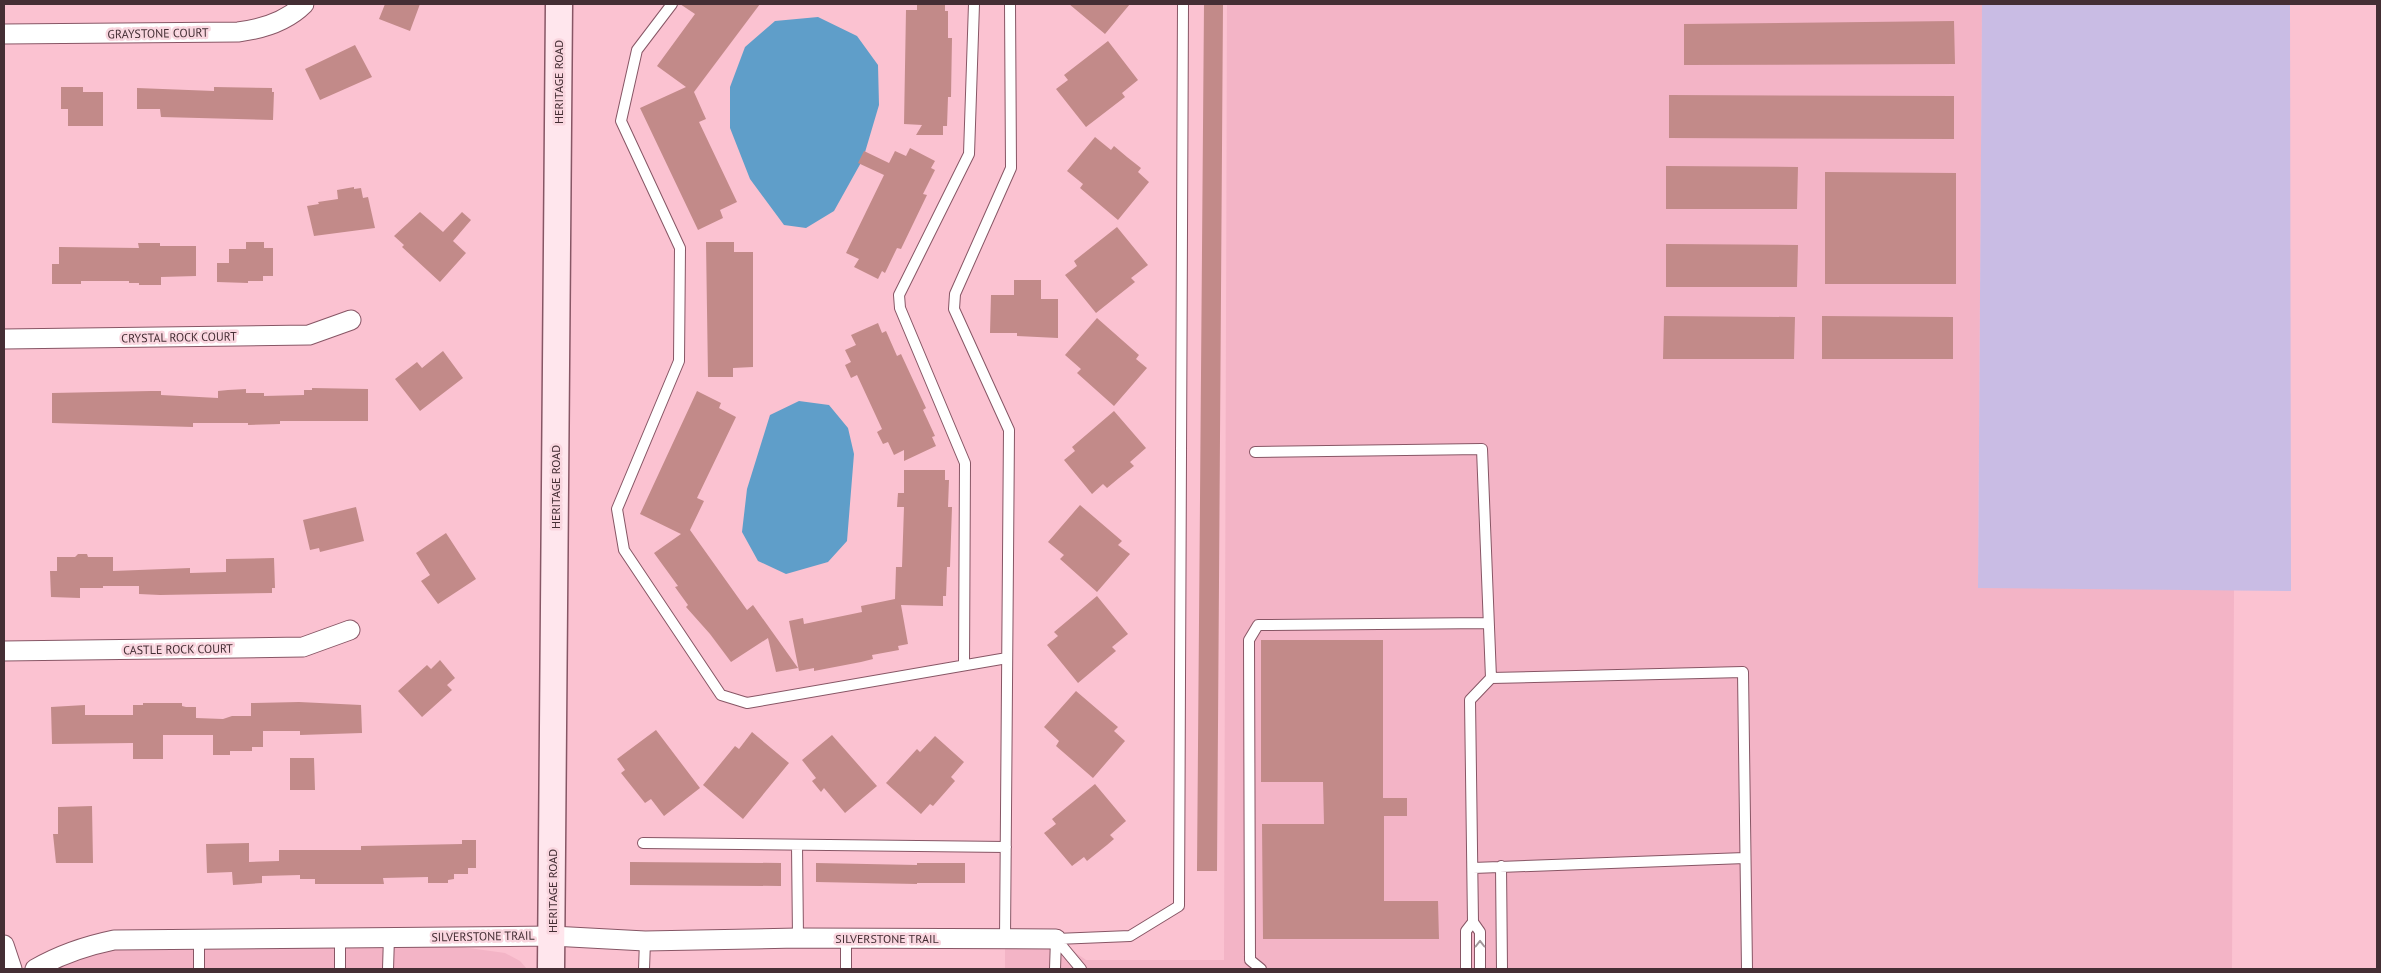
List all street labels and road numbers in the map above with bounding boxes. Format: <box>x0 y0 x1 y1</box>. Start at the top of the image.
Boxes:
street label: GRAYSTONE COURT <box>107 25 209 41</box>
street label: HERITAGE ROAD <box>551 40 566 124</box>
street label: CRYSTAL ROCK COURT <box>121 328 237 346</box>
street label: HERITAGE ROAD <box>548 445 563 529</box>
street label: CASTLE ROCK COURT <box>123 641 233 657</box>
street label: HERITAGE ROAD <box>545 849 560 933</box>
street label: SILVERSTONE TRAIL <box>431 928 535 944</box>
street label: SILVERSTONE TRAIL <box>835 931 939 946</box>

